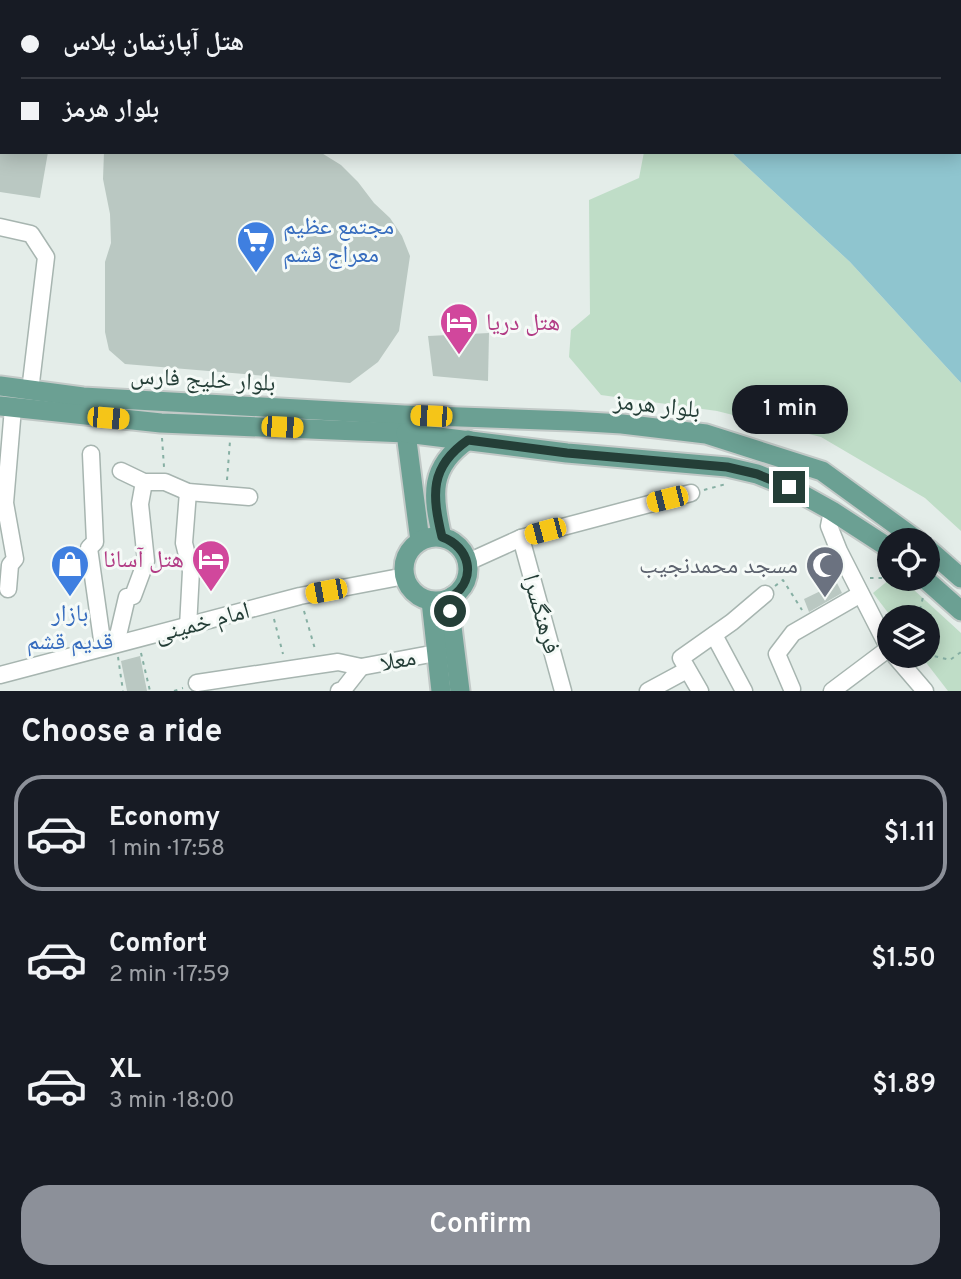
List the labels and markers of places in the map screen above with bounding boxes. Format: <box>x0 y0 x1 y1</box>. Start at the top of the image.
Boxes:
place label: مجتمع عظیم معراج قشم <box>283 213 394 271</box>
supermarket icon: مجتمع عظیم معراج قشم <box>235 219 277 274</box>
hotel icon: هتل دریا <box>438 301 480 356</box>
place label: هتل دریا <box>486 309 560 339</box>
hotel icon: هتل آسانا <box>190 538 232 593</box>
shop icon: بازار قدیم قشم <box>49 543 91 598</box>
mosque icon: مسجد محمدنجیب <box>804 544 846 599</box>
place label: هتل آسانا <box>103 546 184 576</box>
place label: مسجد محمدنجیب <box>639 552 798 582</box>
place label: بازار قدیم قشم <box>27 600 113 658</box>

